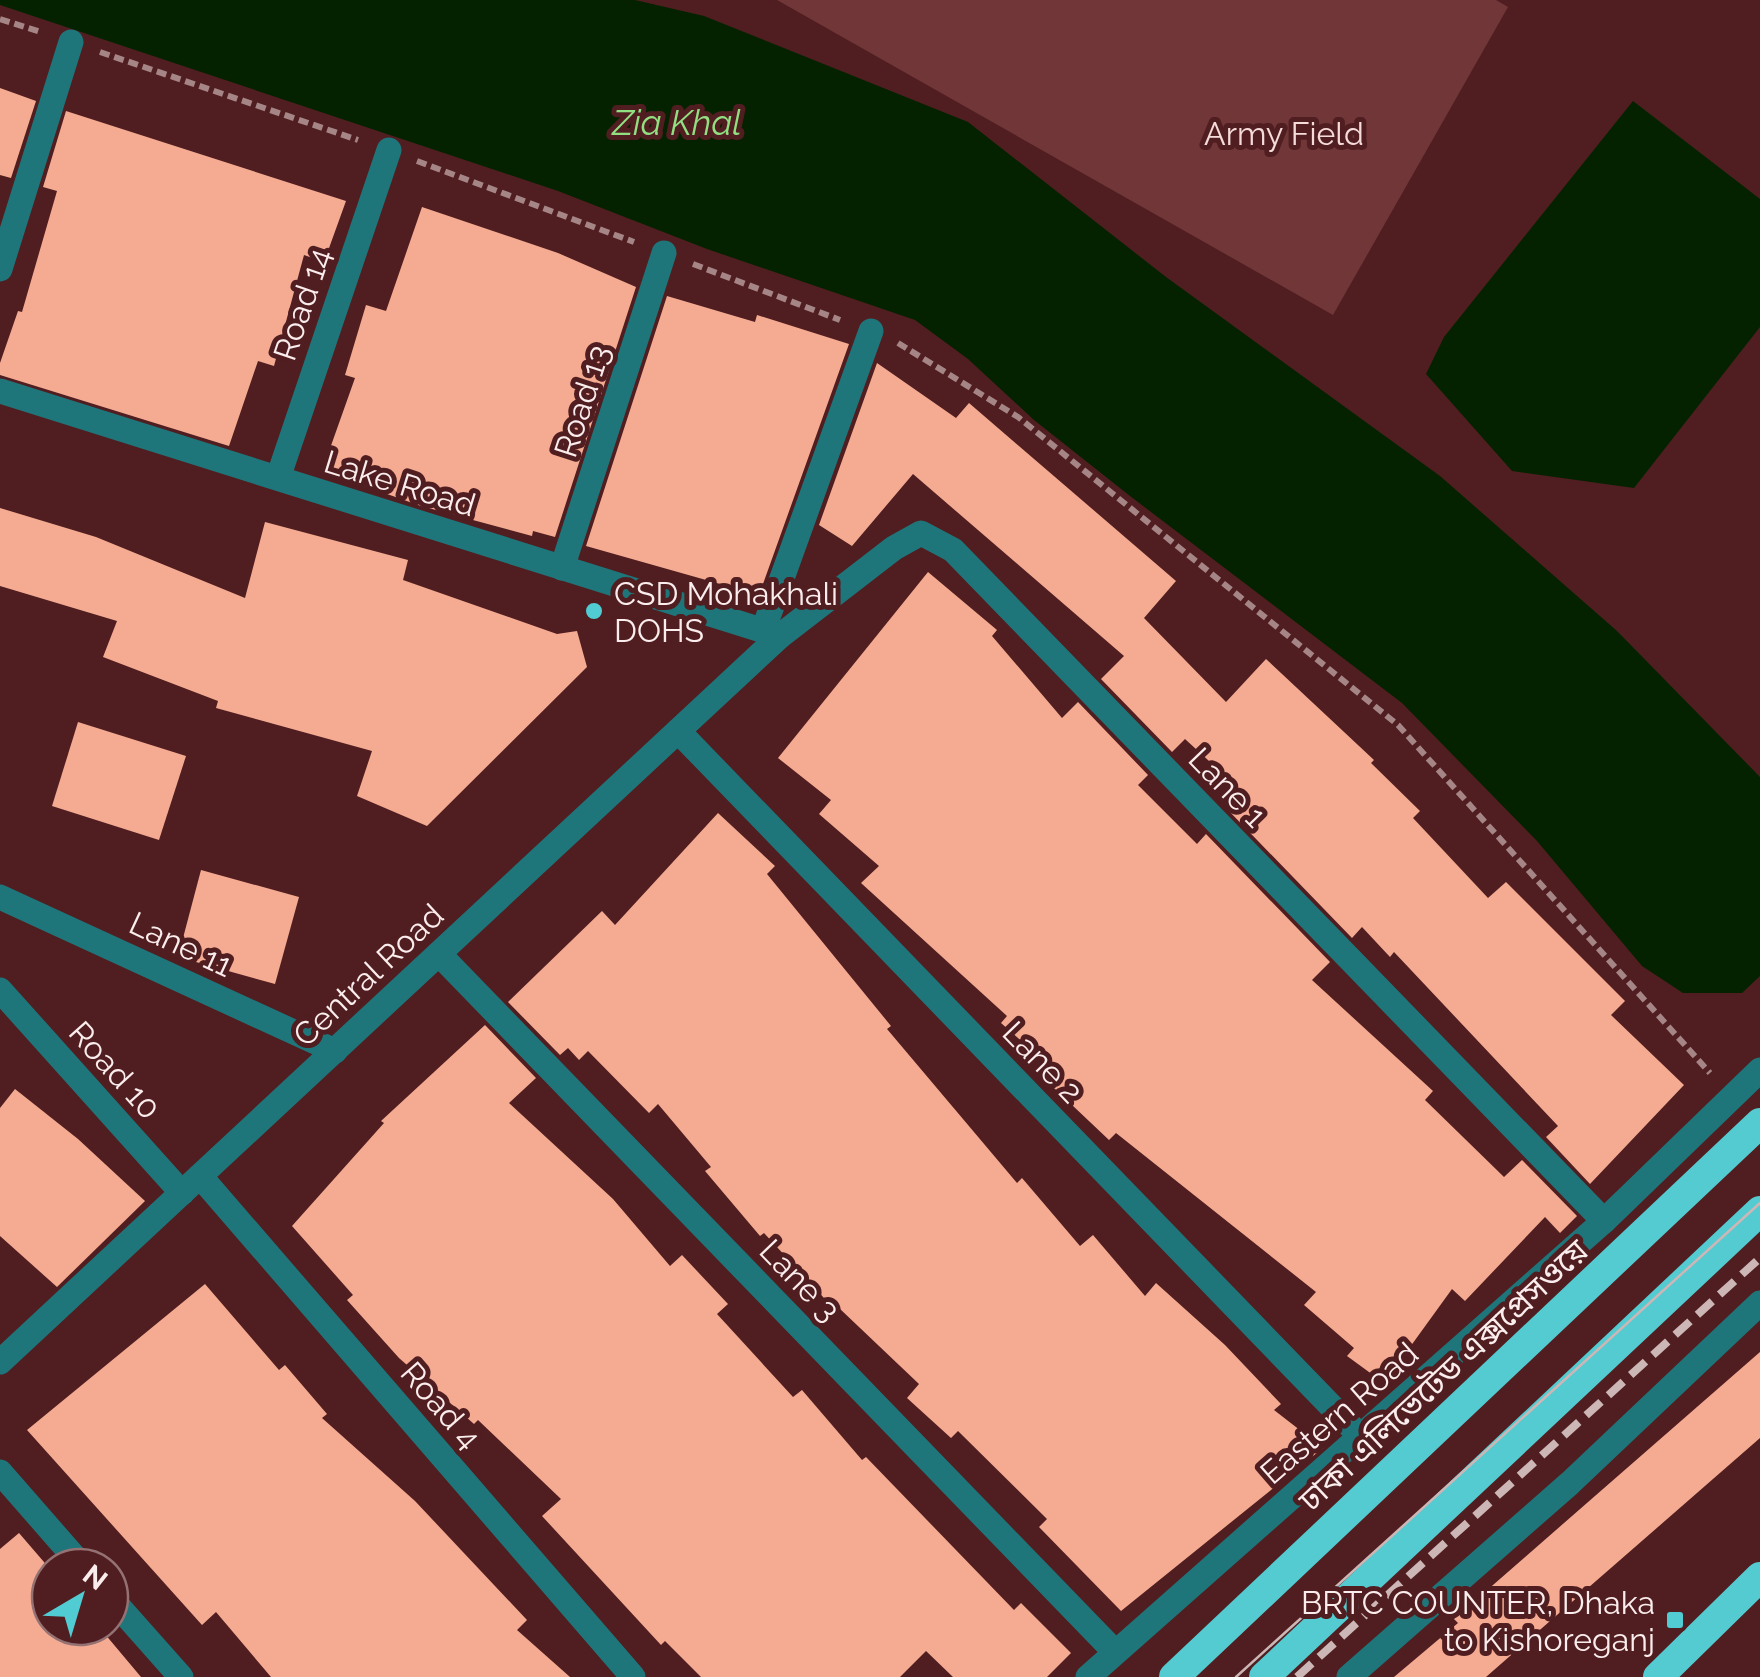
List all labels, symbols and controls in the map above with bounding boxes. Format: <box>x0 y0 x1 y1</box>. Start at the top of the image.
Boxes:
water label: Zia Khal <box>610 102 742 143</box>
park label: Army Field <box>1204 115 1364 152</box>
street label: Road 14 <box>266 243 338 365</box>
street label: Road 13 <box>547 340 617 462</box>
street label: Lake Road <box>320 443 480 523</box>
place label: CSD Mohakhali DOHS <box>614 575 838 649</box>
marker: CSD Mohakhali DOHS <box>583 600 605 622</box>
street label: Lane 1 <box>1182 740 1274 834</box>
street label: Central Road <box>285 896 451 1054</box>
street label: Lane 11 <box>124 904 238 984</box>
street label: Road 10 <box>62 1014 168 1126</box>
street label: Lane 2 <box>996 1014 1090 1110</box>
street label: ঢাকা এলিভেটেড এক্সপ্রেসওয়ে <box>1290 1231 1596 1519</box>
street label: Lane 3 <box>752 1232 848 1328</box>
street label: Eastern Road <box>1253 1335 1425 1491</box>
street label: Road 4 <box>393 1354 489 1456</box>
north arrow <box>30 1547 130 1647</box>
text: N <box>77 1558 114 1597</box>
place label: BRTC COUNTER, Dhaka to Kishoreganj <box>1301 1584 1655 1658</box>
marker: BRTC COUNTER, Dhaka to Kishoreganj <box>1664 1609 1686 1631</box>

